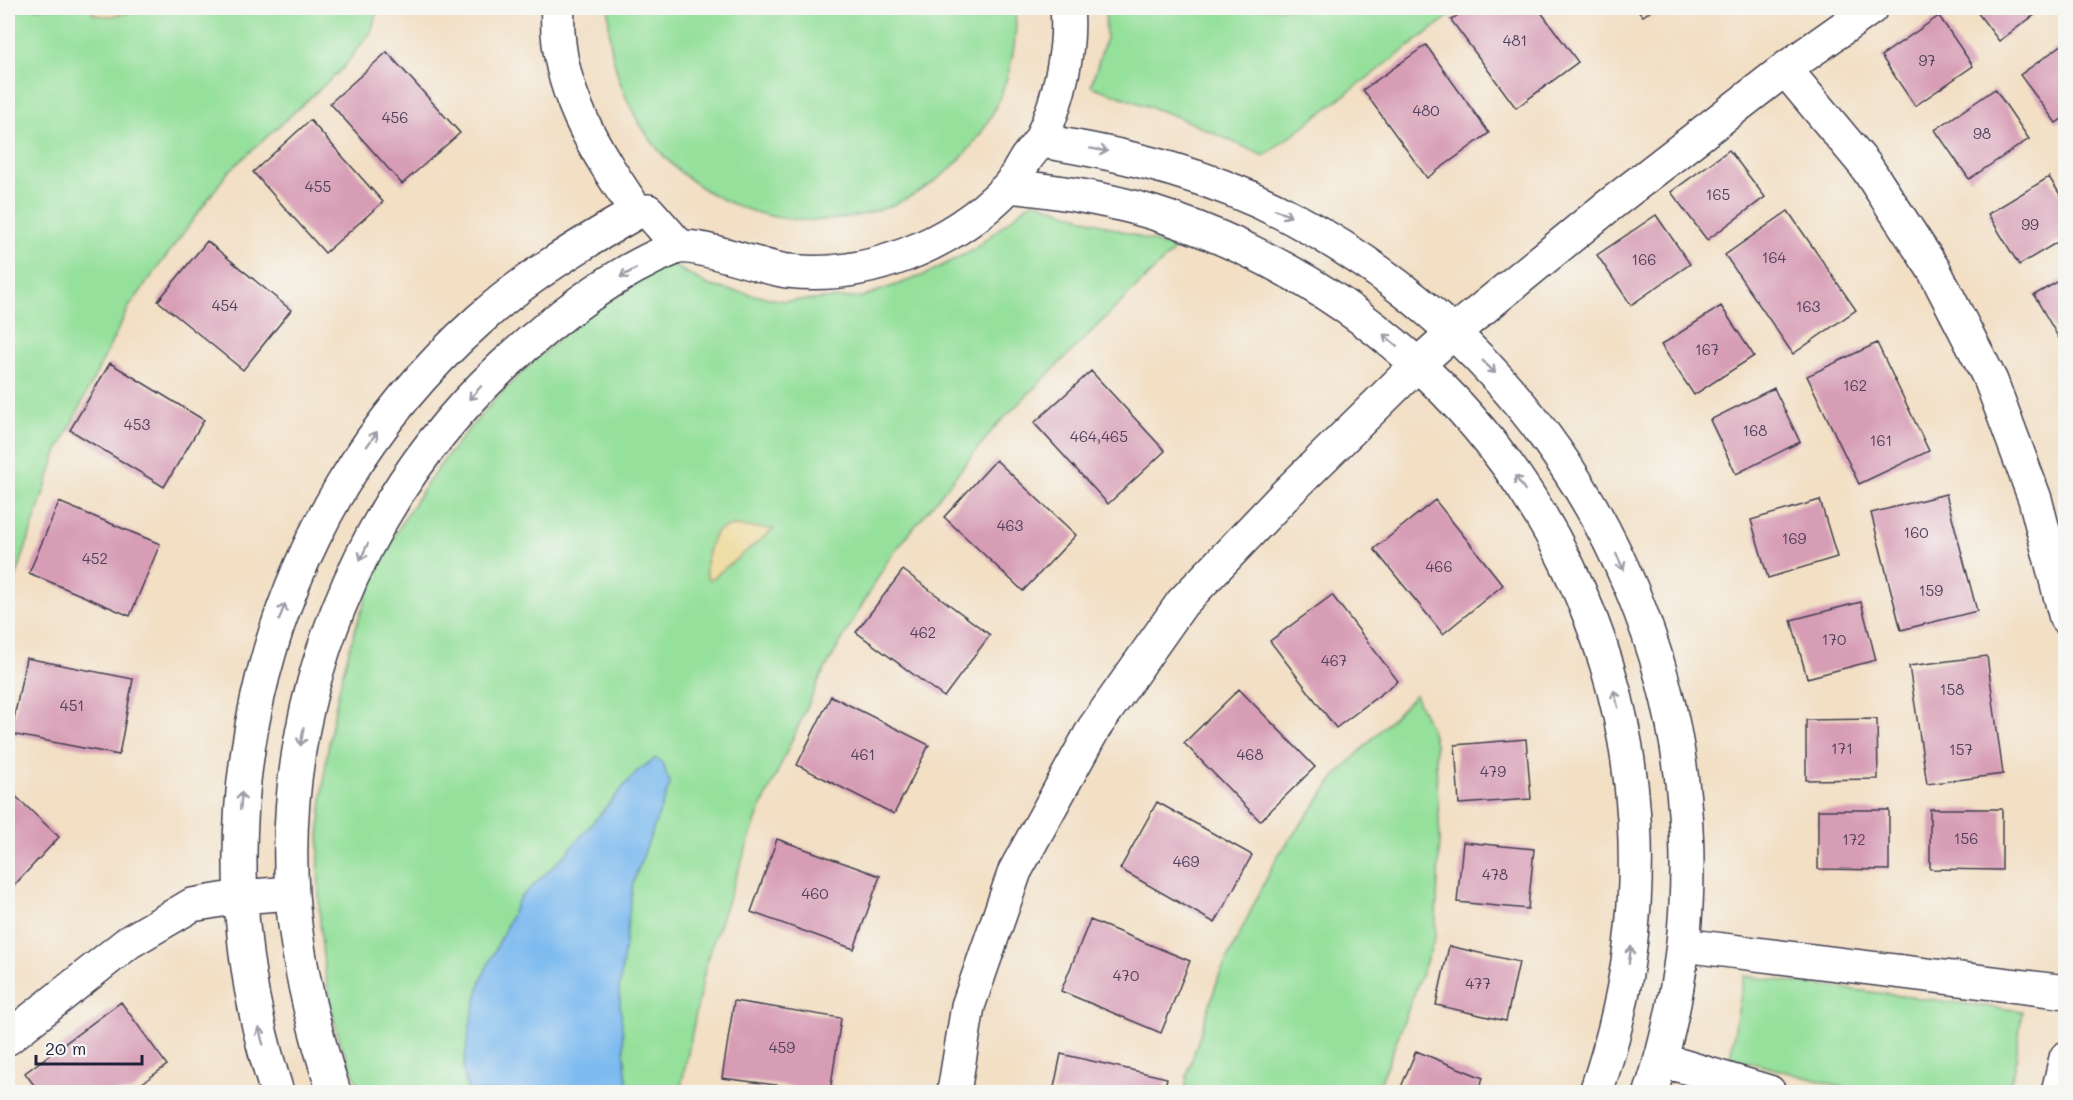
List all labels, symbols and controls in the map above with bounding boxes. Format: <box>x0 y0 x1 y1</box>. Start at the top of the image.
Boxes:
house number: 481 <box>1503 30 1527 50</box>
house number: 97 <box>1918 50 1936 70</box>
house number: 480 <box>1412 100 1440 120</box>
house number: 456 <box>382 107 408 127</box>
house number: 98 <box>1973 123 1991 143</box>
one-way arrow <box>1089 145 1108 156</box>
house number: 455 <box>305 176 331 196</box>
house number: 165 <box>1706 184 1730 204</box>
one-way arrow <box>1273 208 1291 220</box>
house number: 99 <box>2021 214 2039 234</box>
house number: 164 <box>1762 247 1786 267</box>
house number: 166 <box>1632 249 1656 269</box>
one-way arrow <box>620 267 637 279</box>
house number: 454 <box>212 295 238 315</box>
house number: 163 <box>1796 296 1820 316</box>
one-way arrow <box>1383 333 1398 347</box>
house number: 167 <box>1695 339 1719 359</box>
one-way arrow <box>1481 359 1496 374</box>
house number: 162 <box>1843 375 1867 395</box>
one-way arrow <box>468 386 482 401</box>
house number: 453 <box>124 414 150 434</box>
house number: 168 <box>1743 420 1767 440</box>
house number: 464,465 <box>1070 426 1128 446</box>
house number: 161 <box>1870 430 1892 450</box>
one-way arrow <box>366 432 379 448</box>
one-way arrow <box>1514 476 1526 492</box>
house number: 463 <box>997 515 1024 535</box>
house number: 160 <box>1903 522 1929 542</box>
house number: 169 <box>1782 528 1806 548</box>
one-way arrow <box>357 543 369 561</box>
house number: 452 <box>82 548 108 568</box>
one-way arrow <box>1615 553 1627 571</box>
house number: 466 <box>1426 556 1452 576</box>
house number: 159 <box>1919 580 1943 600</box>
one-way arrow <box>278 603 289 621</box>
house number: 462 <box>910 622 936 642</box>
house number: 170 <box>1822 629 1846 649</box>
house number: 467 <box>1321 650 1347 670</box>
house number: 158 <box>1940 679 1964 699</box>
one-way arrow <box>1610 689 1622 708</box>
house number: 451 <box>60 695 84 715</box>
one-way arrow <box>296 726 307 746</box>
house number: 171 <box>1831 738 1853 758</box>
house number: 157 <box>1949 739 1973 759</box>
house number: 461 <box>851 744 875 764</box>
house number: 468 <box>1237 744 1263 764</box>
house number: 479 <box>1480 761 1506 781</box>
one-way arrow <box>236 792 247 812</box>
house number: 156 <box>1954 828 1978 848</box>
house number: 172 <box>1842 829 1866 849</box>
house number: 469 <box>1173 851 1199 871</box>
house number: 478 <box>1482 864 1508 884</box>
house number: 460 <box>801 883 829 903</box>
one-way arrow <box>1624 945 1635 965</box>
house number: 470 <box>1113 965 1139 985</box>
house number: 477 <box>1465 973 1491 993</box>
one-way arrow <box>254 1027 266 1046</box>
scale bar <box>36 1028 142 1066</box>
text: 20 m <box>45 1036 86 1060</box>
house number: 459 <box>769 1037 795 1057</box>

